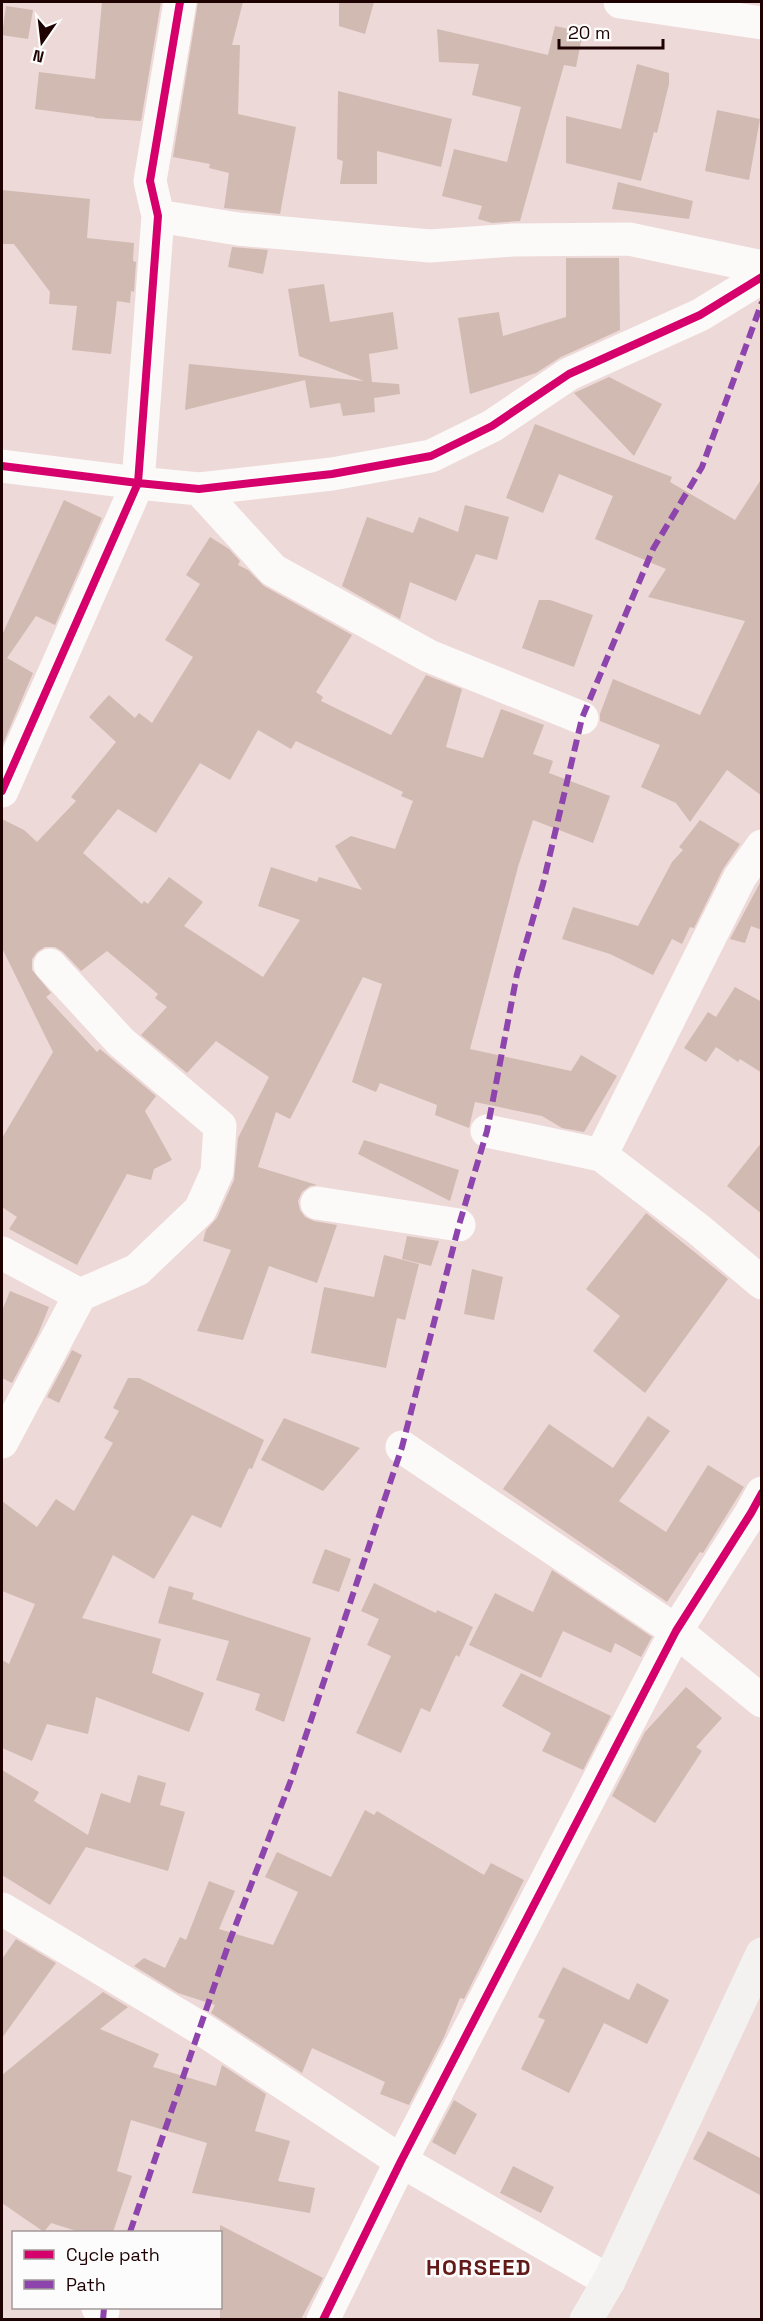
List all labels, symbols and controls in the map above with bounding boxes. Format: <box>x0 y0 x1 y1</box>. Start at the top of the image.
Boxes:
north arrow <box>12 12 72 72</box>
scale bar <box>559 12 662 50</box>
text: 20 m <box>568 21 611 44</box>
text: N <box>31 45 46 68</box>
legend <box>12 2231 222 2309</box>
text: Cycle path <box>66 2243 160 2266</box>
district label: HORSEED <box>426 2253 532 2281</box>
text: Path <box>66 2273 106 2296</box>

